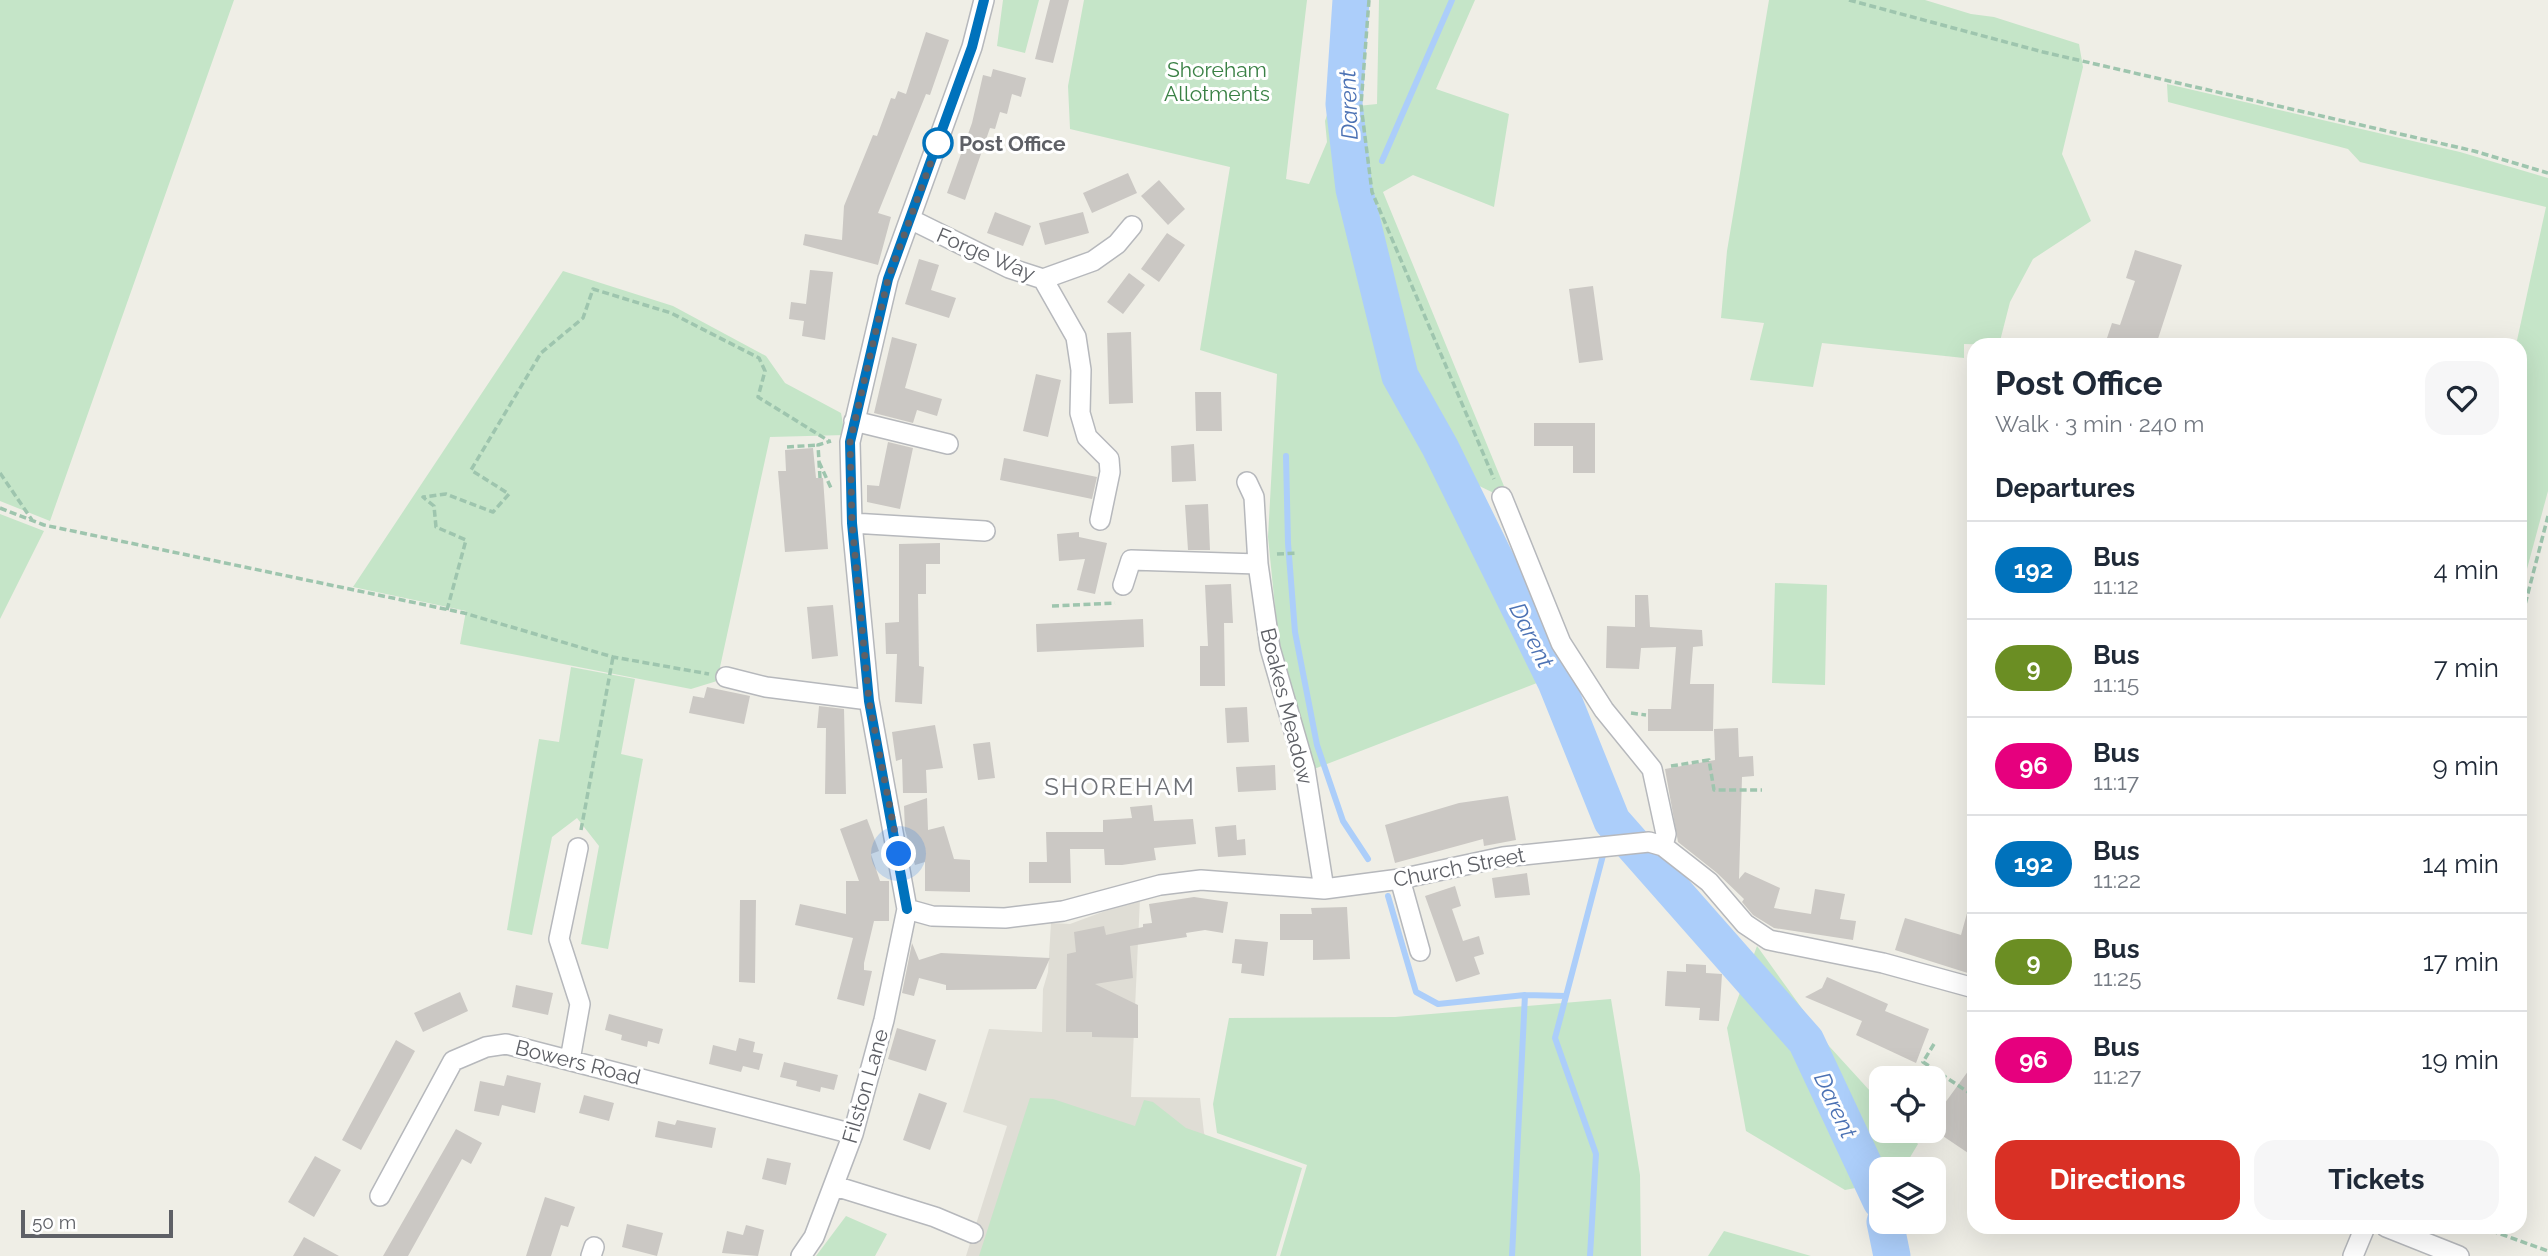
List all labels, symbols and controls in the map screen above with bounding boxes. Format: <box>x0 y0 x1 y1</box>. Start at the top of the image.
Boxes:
park label: Shoreham Allotments <box>1164 57 1270 106</box>
water label: Darent <box>1333 69 1363 140</box>
marker: Post Office <box>923 128 953 158</box>
place label: Post Office <box>959 131 1066 156</box>
street label: Forge Way <box>933 222 1039 286</box>
button: heart <box>2425 361 2499 435</box>
text: Post Office <box>1995 364 2163 403</box>
text: Walk · 3 min · 240 m <box>1995 410 2204 437</box>
text: Departures <box>1995 473 2135 503</box>
text: Bus <box>2093 542 2140 572</box>
text: 192 <box>2014 555 2053 584</box>
text: 4 min <box>2433 555 2499 585</box>
text: 11:12 <box>2093 572 2139 599</box>
water label: Darent <box>1504 598 1560 673</box>
street label: Boakes Meadow <box>1255 625 1319 787</box>
text: Bus <box>2093 640 2140 670</box>
text: 9 <box>2026 653 2041 682</box>
text: 7 min <box>2434 653 2499 683</box>
text: 11:15 <box>2093 670 2139 697</box>
text: Bus <box>2093 738 2140 768</box>
text: 96 <box>2019 751 2048 780</box>
text: 9 min <box>2432 751 2499 781</box>
text: 11:17 <box>2093 768 2139 795</box>
district label: SHOREHAM <box>1044 772 1196 801</box>
your location <box>881 836 916 871</box>
text: Bus <box>2093 836 2140 866</box>
street label: Church Street <box>1391 842 1527 892</box>
text: 192 <box>2014 849 2053 878</box>
text: 14 min <box>2422 849 2499 879</box>
text: 11:22 <box>2093 866 2141 893</box>
text: Bus <box>2093 934 2140 964</box>
text: 9 <box>2026 947 2041 976</box>
text: 17 min <box>2423 947 2499 977</box>
text: 11:25 <box>2093 964 2142 991</box>
street label: Filston Lane <box>837 1026 893 1146</box>
text: Bus <box>2093 1032 2140 1062</box>
street label: Bowers Road <box>513 1034 643 1090</box>
text: 96 <box>2019 1045 2048 1074</box>
text: 19 min <box>2421 1045 2499 1075</box>
text: 11:27 <box>2093 1062 2141 1089</box>
map controls <box>1869 1066 1946 1234</box>
button: locate <box>1869 1066 1946 1143</box>
water label: Darent <box>1809 1068 1863 1143</box>
button: Directions <box>1995 1140 2240 1220</box>
button: Tickets <box>2254 1140 2499 1220</box>
button: layers <box>1869 1157 1946 1234</box>
scale bar <box>21 1207 173 1239</box>
text: 50 m <box>32 1211 76 1233</box>

